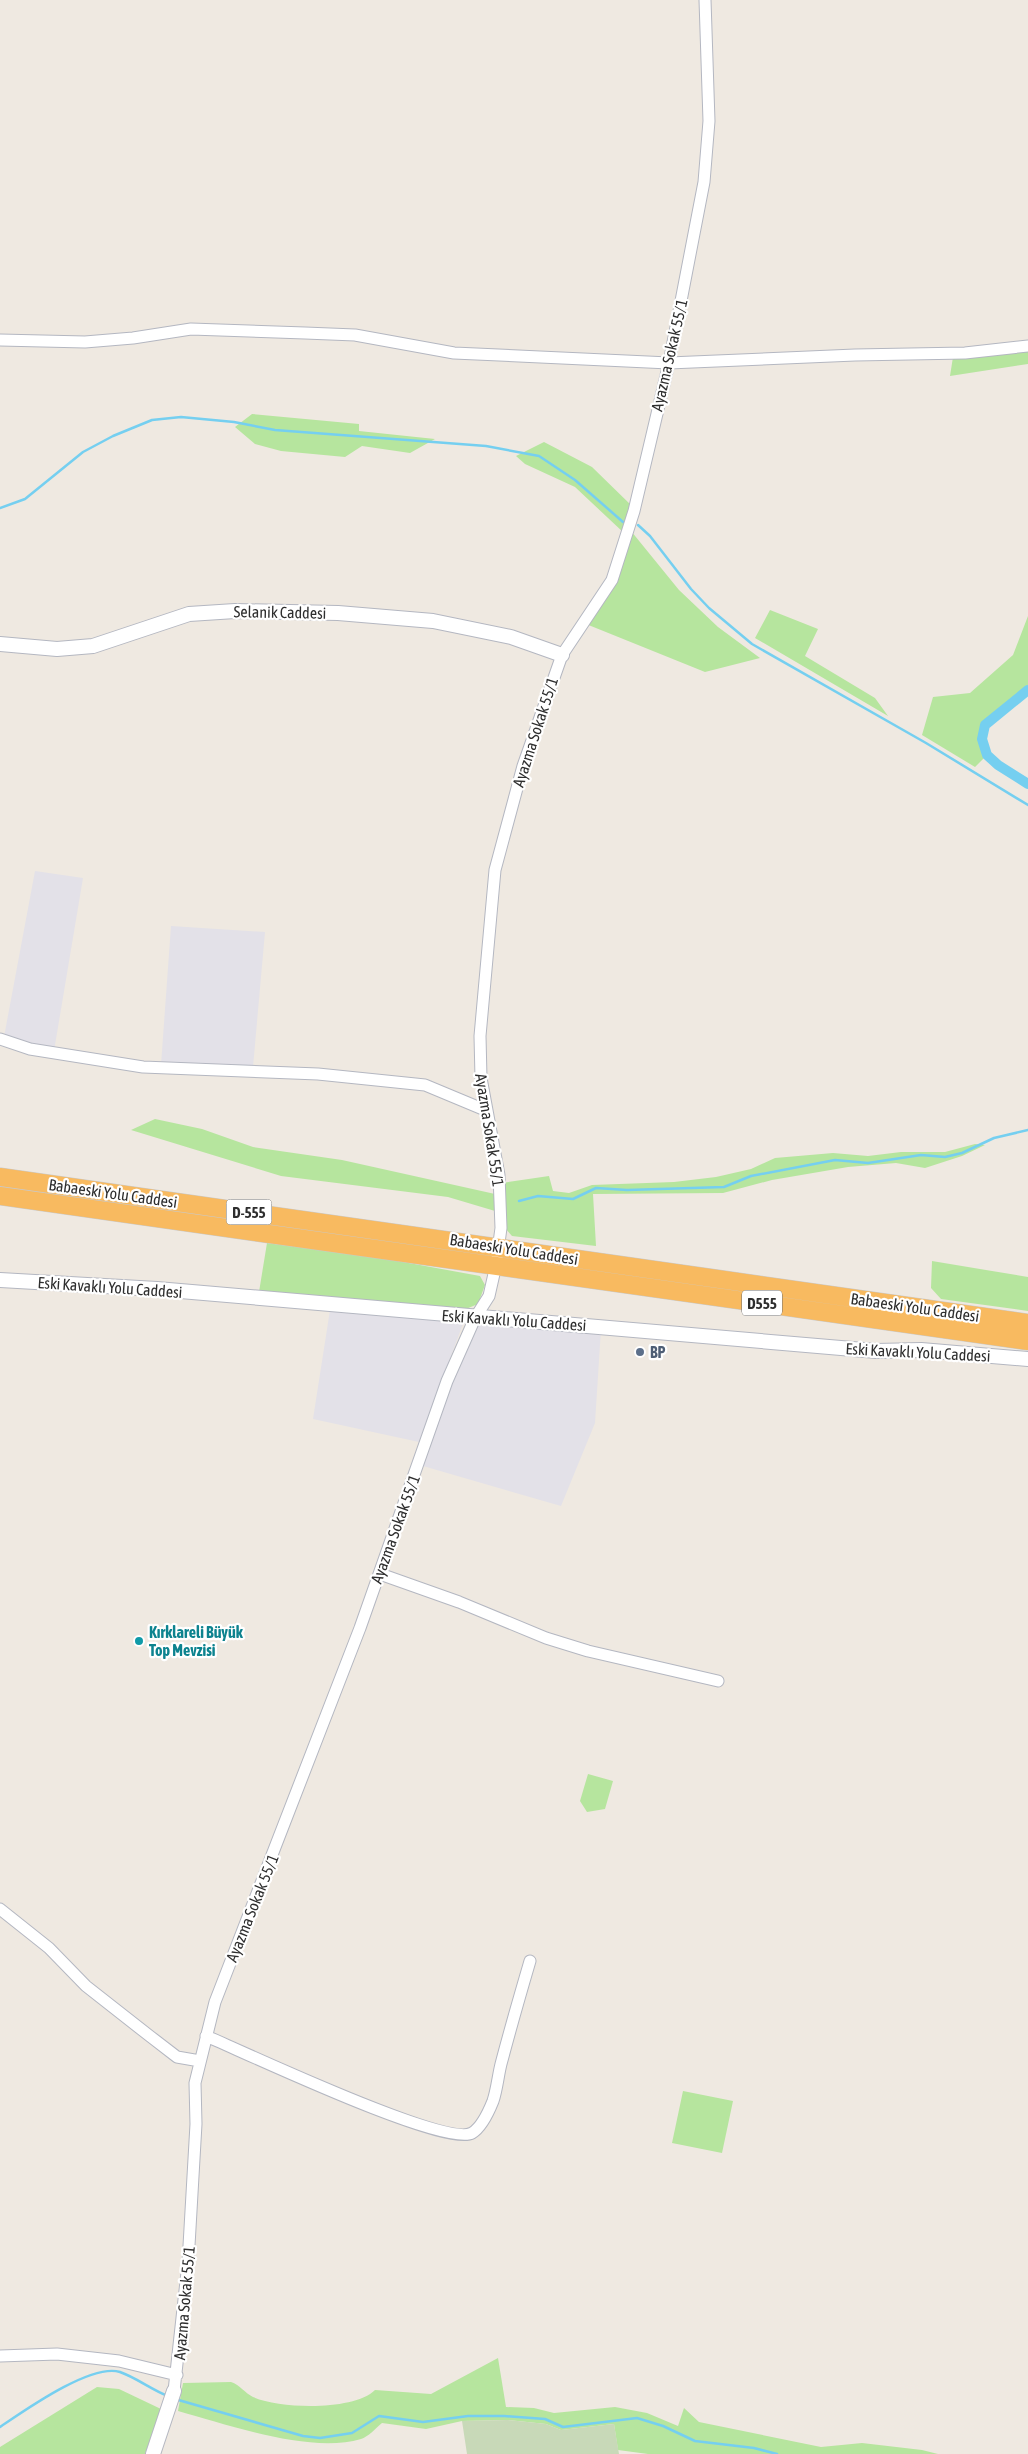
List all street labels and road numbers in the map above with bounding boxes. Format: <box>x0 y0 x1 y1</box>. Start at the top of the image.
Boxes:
street label: Ayazma Sokak 55/1 <box>647 297 692 413</box>
street label: Selanik Caddesi <box>233 602 327 622</box>
street label: Ayazma Sokak 55/1 <box>509 675 562 790</box>
street label: Ayazma Sokak 55/1 <box>471 1072 508 1188</box>
street label: Babaeski Yolu Caddesi <box>48 1175 178 1211</box>
road number: D-555 <box>226 1200 272 1224</box>
street label: Babaeski Yolu Caddesi <box>449 1230 579 1268</box>
street label: Eski Kavaklı Yolu Caddesi <box>37 1273 183 1301</box>
street label: Babaeski Yolu Caddesi <box>850 1289 980 1325</box>
road number: D555 <box>742 1290 782 1316</box>
street label: Eski Kavaklı Yolu Caddesi <box>441 1306 587 1334</box>
street label: Eski Kavaklı Yolu Caddesi <box>845 1339 991 1365</box>
street label: Ayazma Sokak 55/1 <box>367 1472 424 1586</box>
street label: Ayazma Sokak 55/1 <box>222 1852 283 1965</box>
street label: Ayazma Sokak 55/1 <box>170 2245 199 2361</box>

